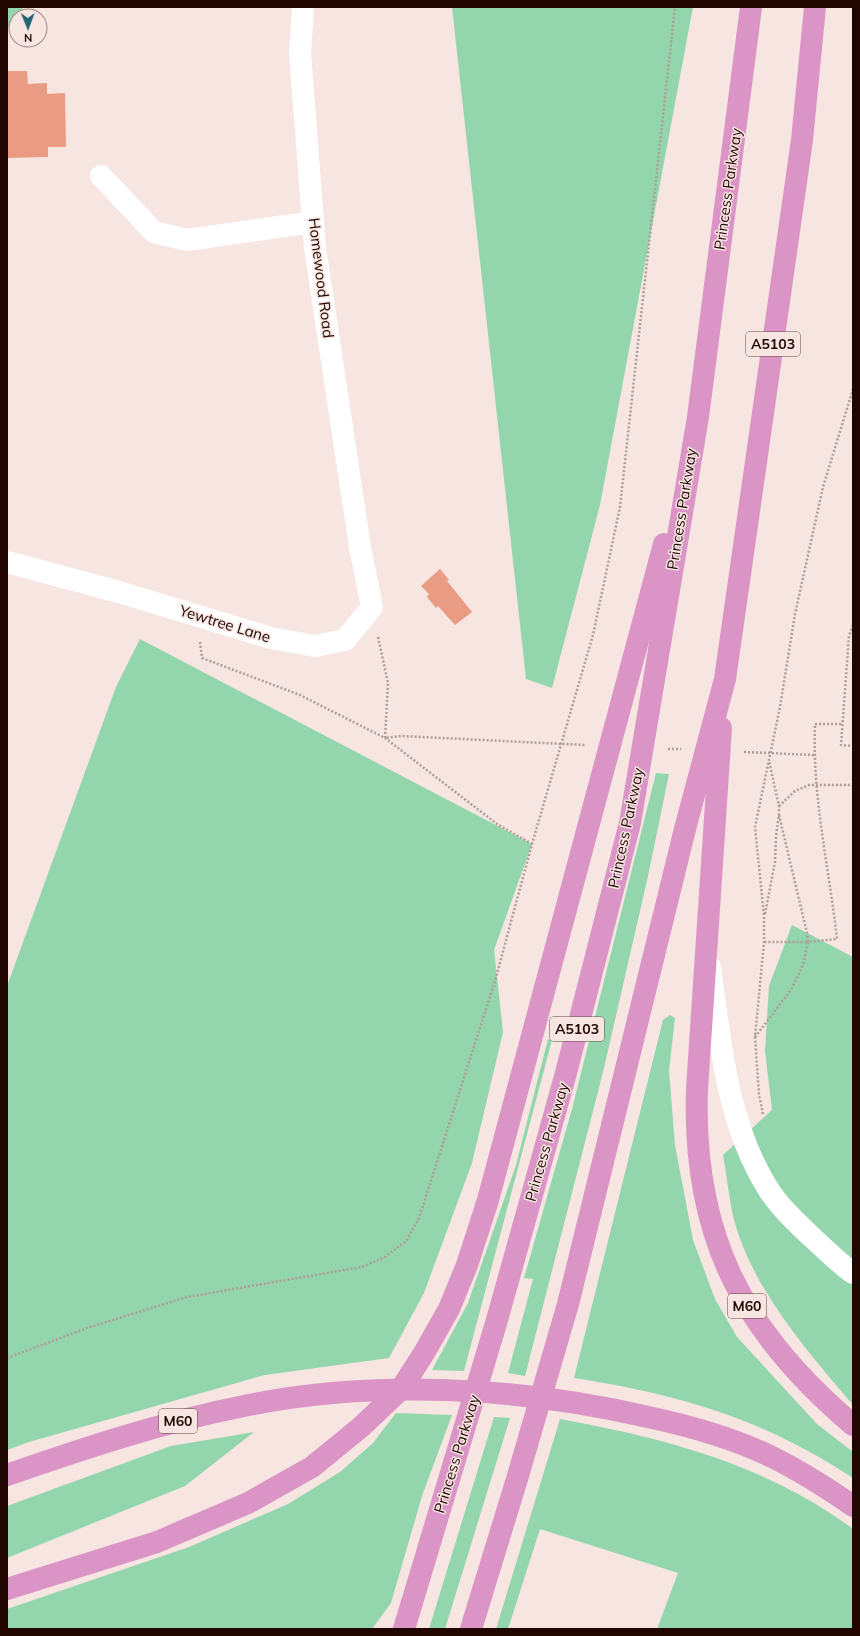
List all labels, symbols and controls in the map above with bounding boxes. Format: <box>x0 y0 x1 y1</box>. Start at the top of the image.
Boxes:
north arrow <box>8 8 48 48</box>
text: N <box>24 31 32 45</box>
street label: Princess Parkway <box>710 127 745 251</box>
street label: Homewood Road <box>305 217 338 339</box>
road number: A5103 <box>746 332 800 356</box>
street label: Princess Parkway <box>663 447 700 571</box>
street label: Yewtree Lane <box>176 600 273 646</box>
street label: Princess Parkway <box>603 766 648 890</box>
road number: A5103 <box>550 1017 604 1041</box>
street label: Princess Parkway <box>520 1080 573 1203</box>
road number: M60 <box>728 1294 766 1318</box>
street label: Princess Parkway <box>429 1392 484 1515</box>
road number: M60 <box>159 1409 197 1433</box>

